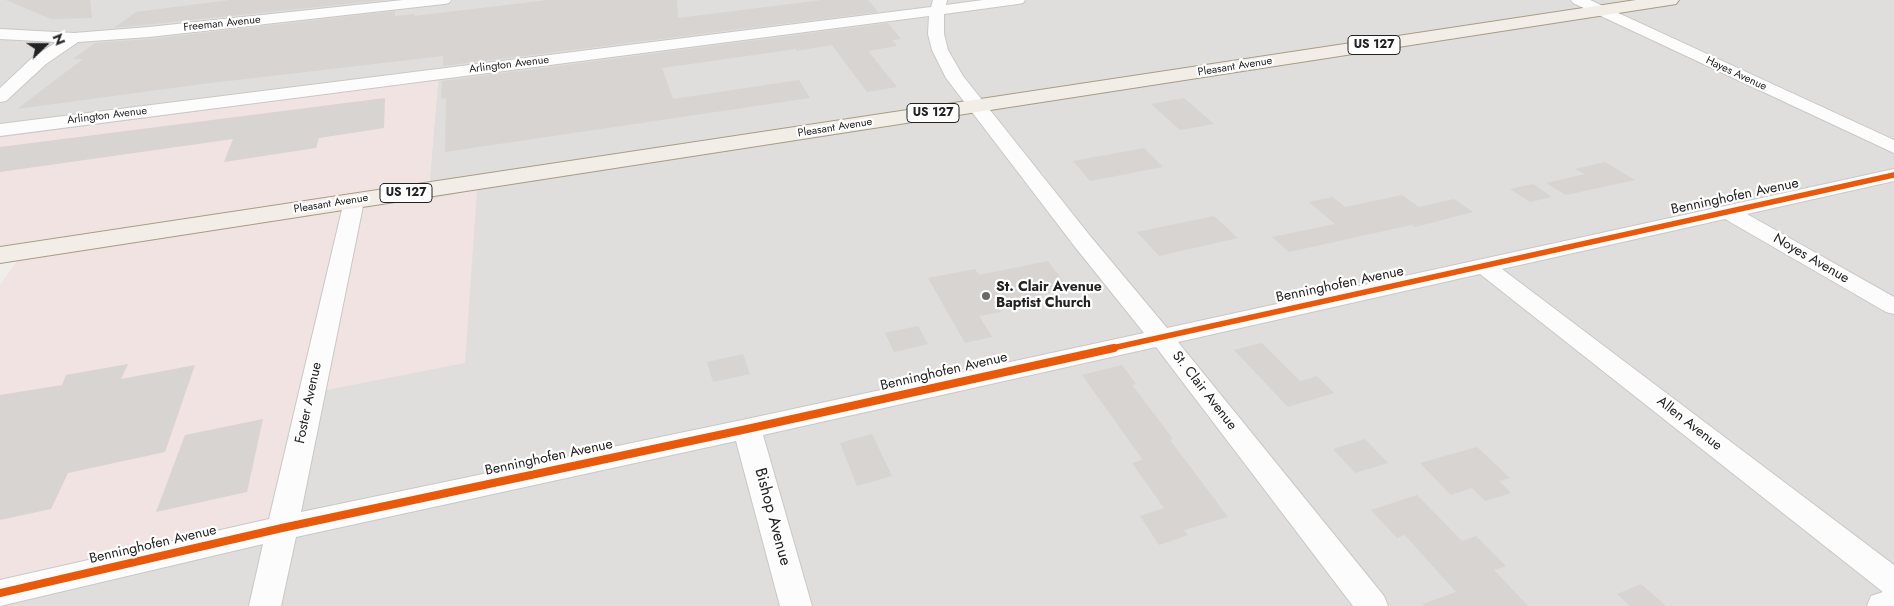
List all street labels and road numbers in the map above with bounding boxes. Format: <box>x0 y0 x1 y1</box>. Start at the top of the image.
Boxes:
street label: Freeman Avenue <box>183 13 261 35</box>
road number: US 127 <box>1348 36 1400 54</box>
street label: Arlington Avenue <box>468 54 550 76</box>
street label: Hayes Avenue <box>1704 54 1768 94</box>
street label: Pleasant Avenue <box>1197 55 1273 79</box>
road number: US 127 <box>907 104 959 122</box>
street label: Arlington Avenue <box>66 105 148 127</box>
street label: Pleasant Avenue <box>797 116 873 140</box>
street label: Benninghofen Avenue <box>1670 175 1800 219</box>
road number: US 127 <box>380 184 432 202</box>
street label: Pleasant Avenue <box>293 192 369 216</box>
street label: Noyes Avenue <box>1770 231 1852 287</box>
street label: Benninghofen Avenue <box>1275 263 1405 307</box>
street label: St. Clair Avenue <box>1168 348 1240 434</box>
street label: Benninghofen Avenue <box>879 349 1009 395</box>
street label: Foster Avenue <box>292 361 326 445</box>
street label: Allen Avenue <box>1653 393 1725 455</box>
street label: Benninghofen Avenue <box>484 436 614 480</box>
street label: Bishop Avenue <box>750 466 794 568</box>
street label: Benninghofen Avenue <box>88 522 218 568</box>

